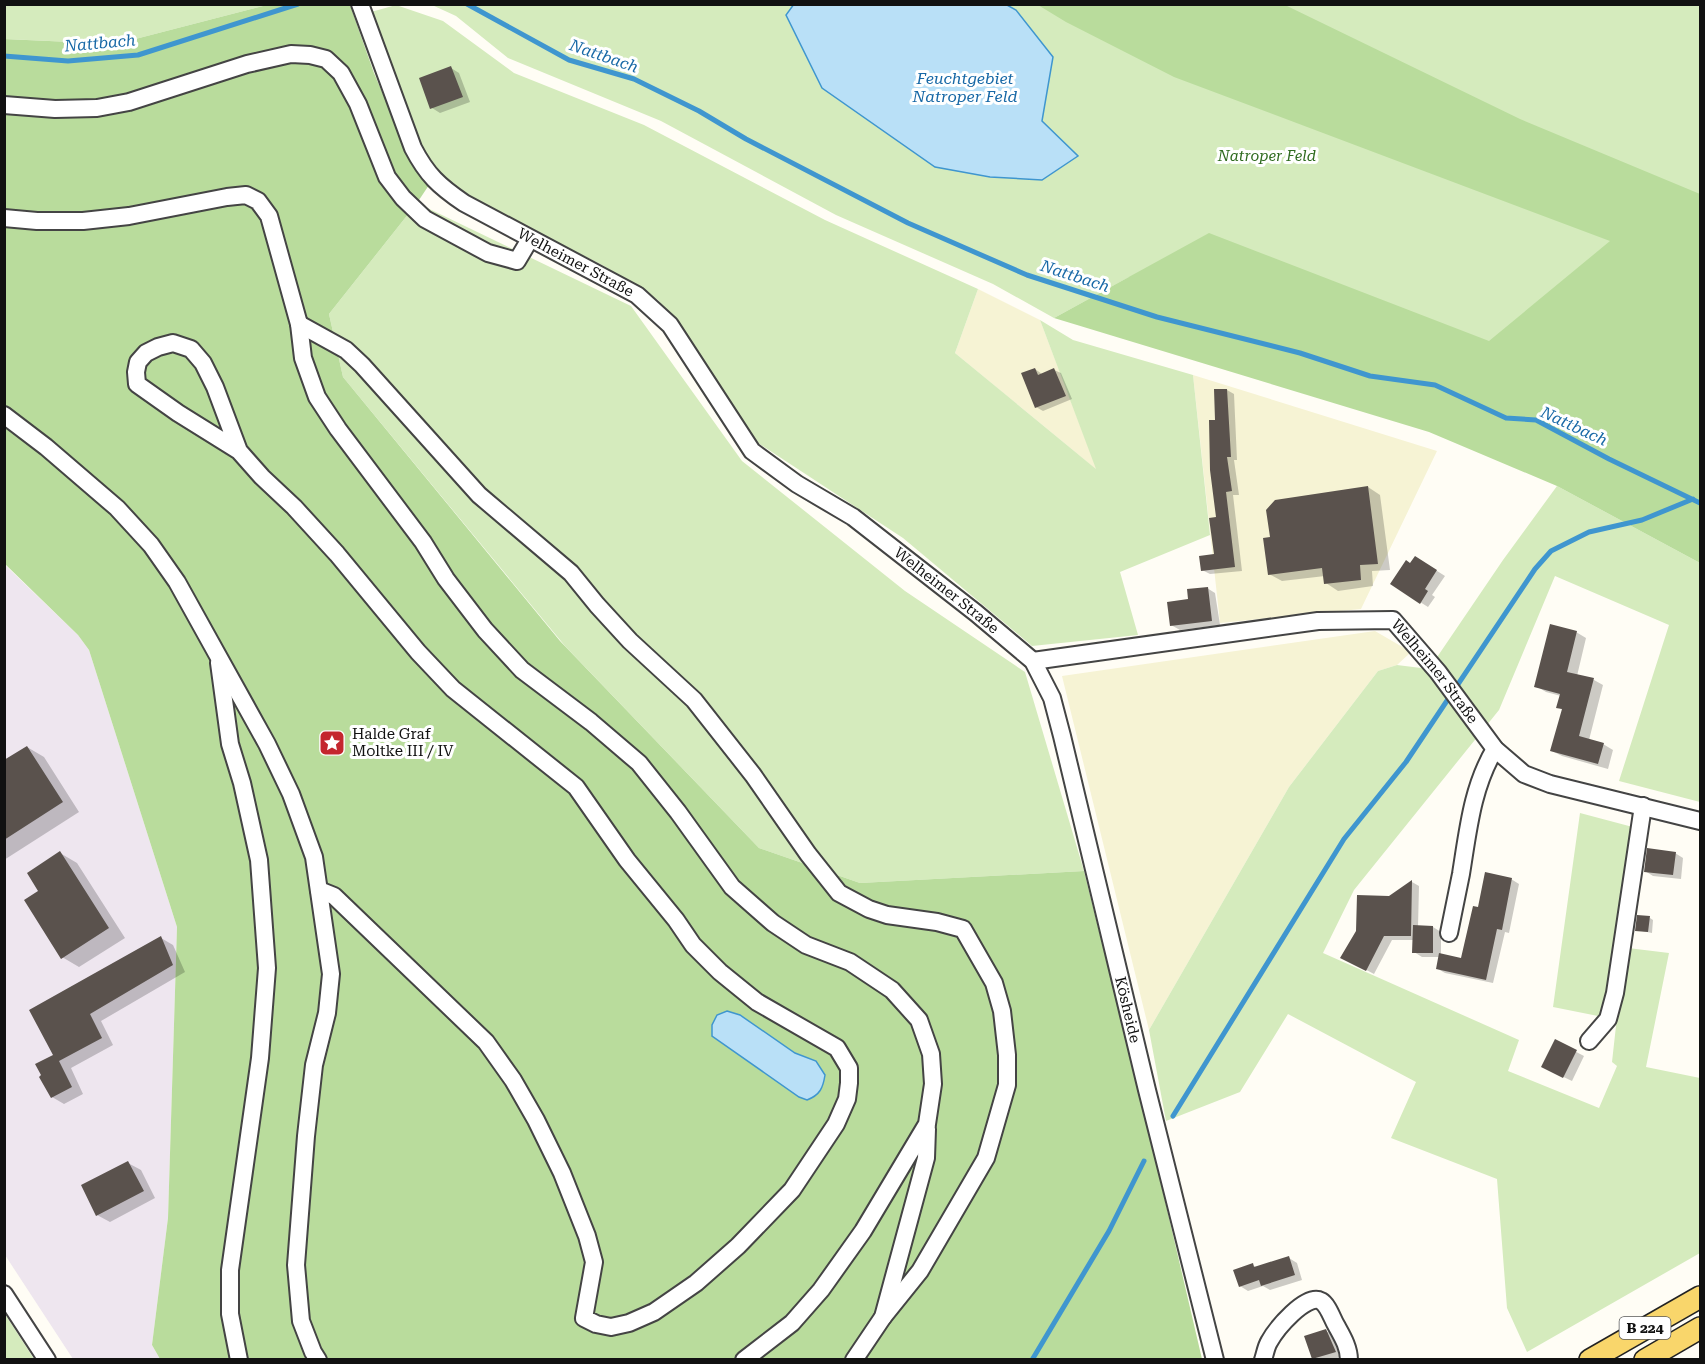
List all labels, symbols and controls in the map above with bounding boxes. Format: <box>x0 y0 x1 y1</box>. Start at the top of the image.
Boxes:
water label: Nattbach <box>63 30 137 56</box>
water label: Nattbach <box>566 35 641 77</box>
water label: Feuchtgebiet Natroper Feld <box>912 69 1017 106</box>
park label: Natroper Feld <box>1217 147 1316 165</box>
street label: Welheimer Straße <box>515 224 637 301</box>
water label: Nattbach <box>1037 256 1112 296</box>
water label: Nattbach <box>1537 402 1611 450</box>
street label: Welheimer Straße <box>890 543 1003 637</box>
street label: Welheimer Straße <box>1387 616 1482 727</box>
place label: Halde Graf Moltke III / IV <box>352 725 454 760</box>
place icon: Halde Graf Moltke III / IV <box>317 728 347 758</box>
street label: Kösheide <box>1111 975 1144 1045</box>
road number: B 224 <box>1620 1317 1670 1339</box>

